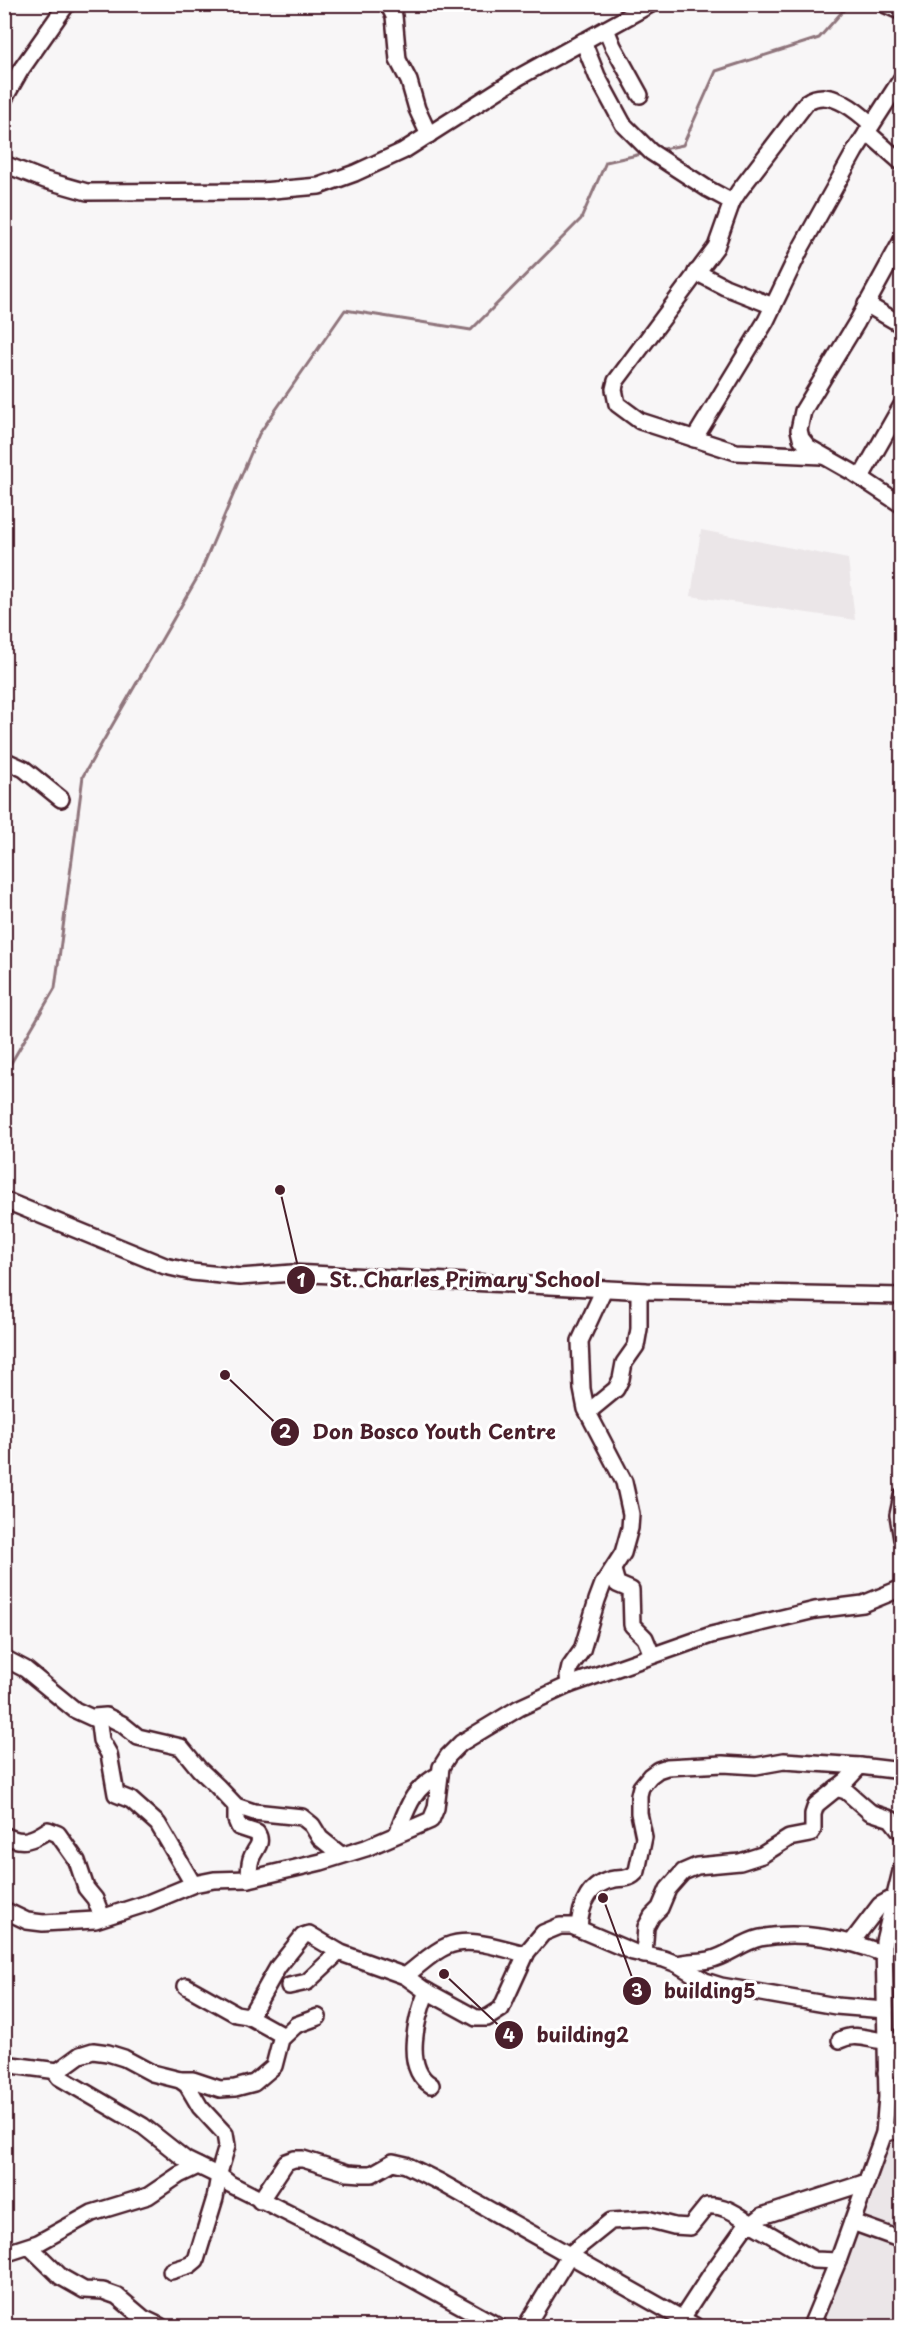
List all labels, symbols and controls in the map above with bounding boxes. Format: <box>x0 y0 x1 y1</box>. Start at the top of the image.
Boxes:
callout: St. Charles Primary School <box>286 1261 613 1299</box>
text: St. Charles Primary School <box>329 1264 601 1294</box>
text: 1 <box>297 1266 306 1293</box>
callout: Don Bosco Youth Centre <box>270 1413 567 1451</box>
text: Don Bosco Youth Centre <box>312 1416 556 1446</box>
text: 2 <box>279 1417 292 1444</box>
callout: building5 <box>622 1972 768 2010</box>
text: building5 <box>664 1975 756 2005</box>
text: 3 <box>631 1976 643 2003</box>
callout: building2 <box>494 2016 641 2054</box>
text: building2 <box>537 2019 629 2049</box>
text: 4 <box>503 2021 515 2048</box>

